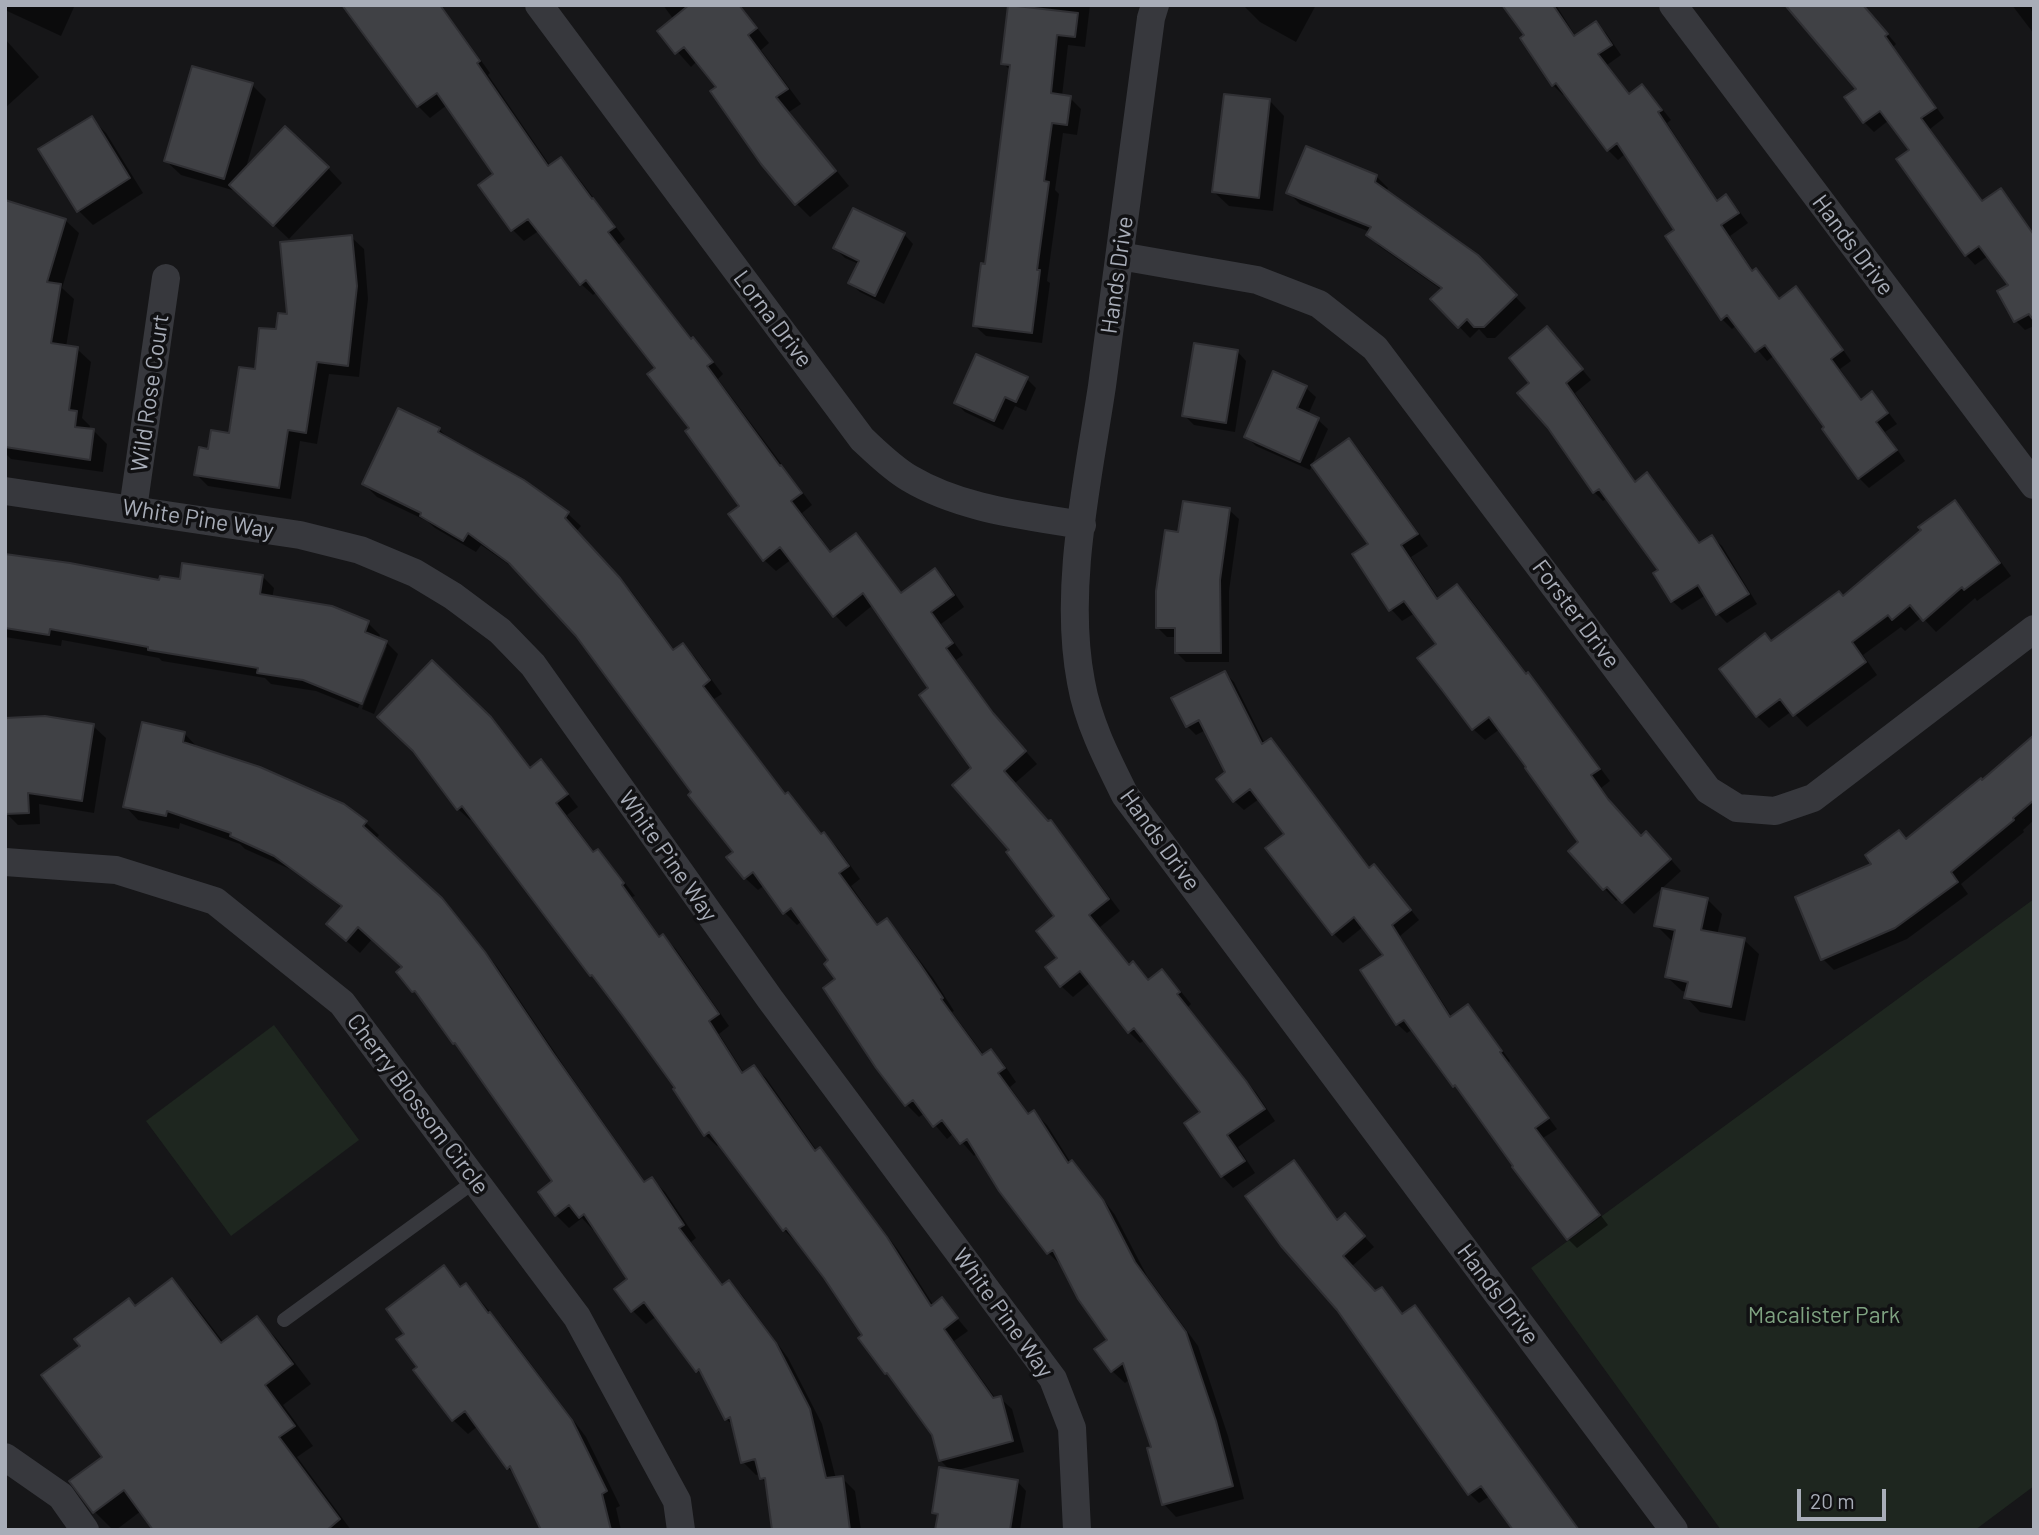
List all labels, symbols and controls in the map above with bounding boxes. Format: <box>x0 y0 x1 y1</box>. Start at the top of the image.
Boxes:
street label: Hands Drive <box>1806 189 1900 301</box>
street label: Hands Drive <box>1095 214 1139 336</box>
street label: Lorna Drive <box>728 265 818 373</box>
street label: Wild Rose Court <box>125 312 175 474</box>
street label: White Pine Way <box>120 493 276 545</box>
street label: Forster Drive <box>1526 554 1626 674</box>
street label: Hands Drive <box>1114 784 1206 896</box>
street label: White Pine Way <box>613 785 723 927</box>
street label: Cherry Blossom Circle <box>341 1008 495 1200</box>
street label: Hands Drive <box>1451 1238 1545 1350</box>
street label: White Pine Way <box>947 1243 1059 1383</box>
park label: Macalister Park <box>1748 1301 1900 1329</box>
scale bar <box>1801 1476 1890 1520</box>
text: 20 m <box>1810 1488 1855 1513</box>

